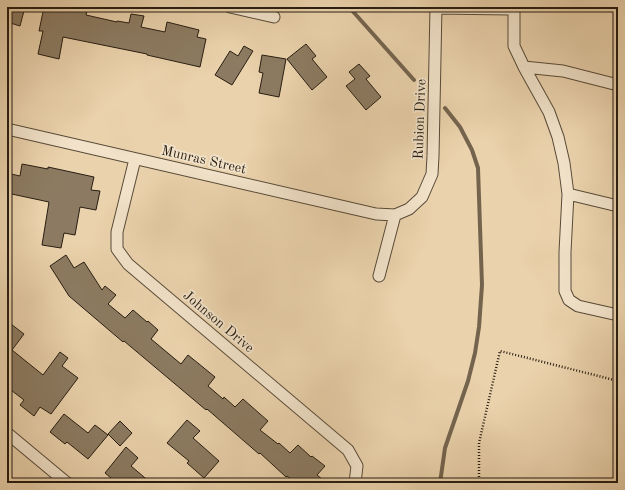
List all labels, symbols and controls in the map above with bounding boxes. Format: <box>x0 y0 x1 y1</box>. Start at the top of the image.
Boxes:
street label: Rubion Drive <box>412 79 428 160</box>
street label: Munras Street <box>160 143 248 177</box>
street label: Johnson Drive <box>180 288 256 355</box>

